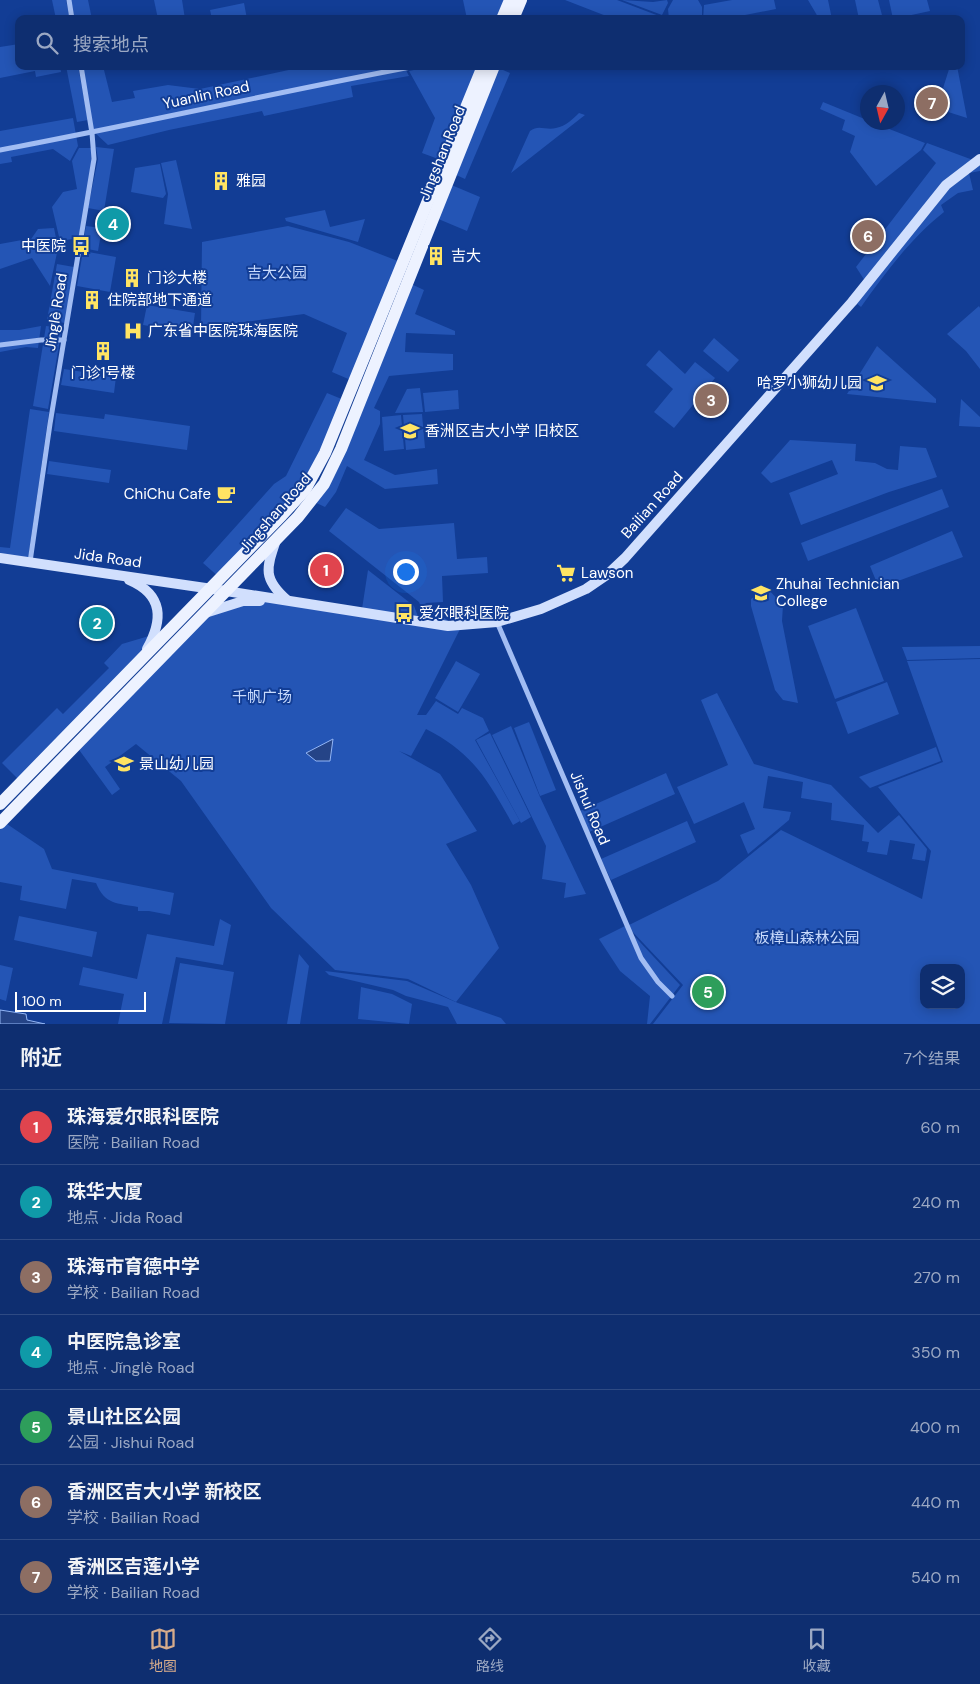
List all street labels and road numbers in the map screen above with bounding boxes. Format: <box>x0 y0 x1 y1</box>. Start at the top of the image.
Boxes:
street label: Yuanlin Road <box>161 76 251 114</box>
street label: Jingshan Road <box>414 103 470 203</box>
street label: Jǐnglè Road <box>40 272 72 352</box>
street label: Bailian Road <box>617 467 687 543</box>
street label: Jingshan Road <box>235 469 315 557</box>
street label: Jida Road <box>73 543 143 573</box>
street label: Jishui Road <box>565 768 615 848</box>

